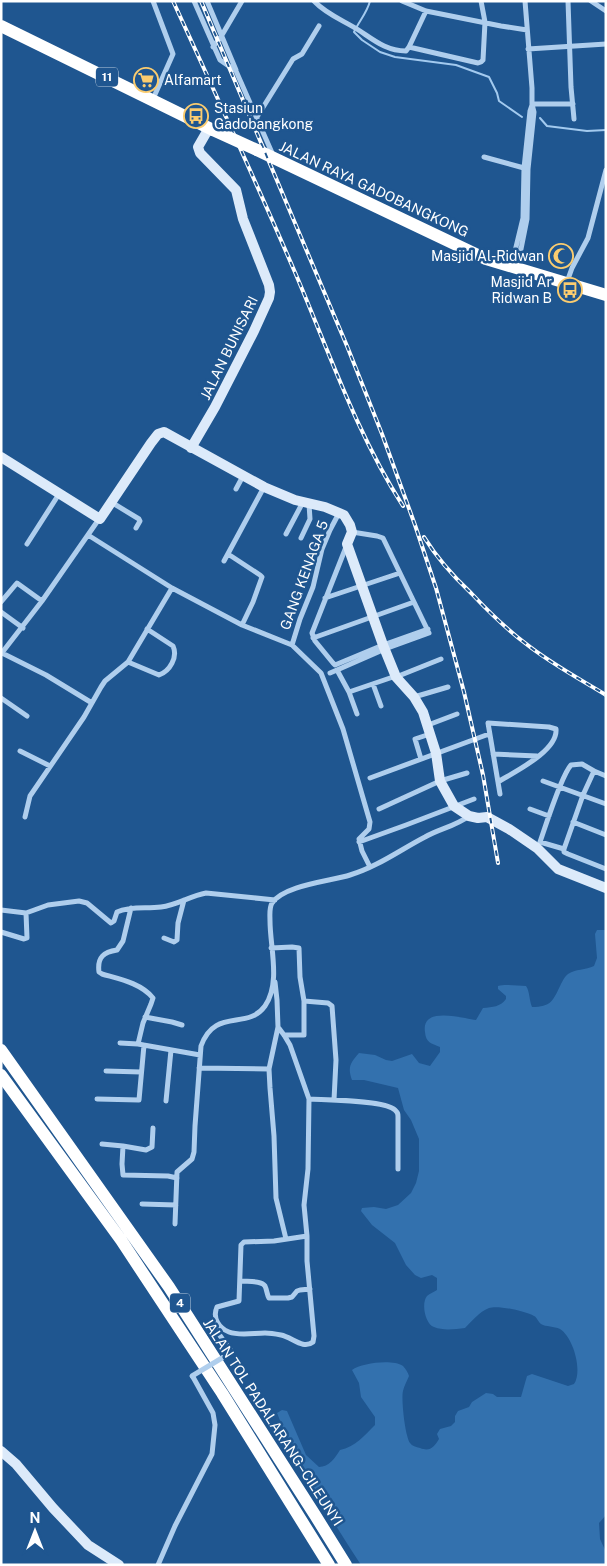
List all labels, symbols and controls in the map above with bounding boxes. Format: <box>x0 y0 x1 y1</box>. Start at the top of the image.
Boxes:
supermarket icon: Alfamart <box>133 67 159 93</box>
road number: 11 <box>96 68 118 86</box>
place label: Alfamart <box>164 72 222 88</box>
place label: Stasiun Gadobangkong <box>214 100 314 132</box>
bus stop icon: Stasiun Gadobangkong <box>183 103 209 129</box>
street label: JALAN RAYA GADOBANGKONG <box>277 138 471 240</box>
mosque icon: Masjid Al-Ridwan <box>548 243 574 269</box>
place label: Masjid Al-Ridwan <box>431 248 544 264</box>
place label: Masjid Ar Ridwan B <box>490 274 552 306</box>
bus stop icon: Masjid Ar Ridwan B <box>557 277 583 303</box>
street label: JALAN BUNISARI <box>197 294 261 402</box>
street label: GANG KENAGA 5 <box>277 518 331 632</box>
road number: 4 <box>170 1294 190 1312</box>
street label: JALAN TOL PADALARANG–CILEUNYI <box>200 1315 346 1529</box>
north arrow <box>10 1506 60 1556</box>
text: N <box>30 1510 40 1526</box>

